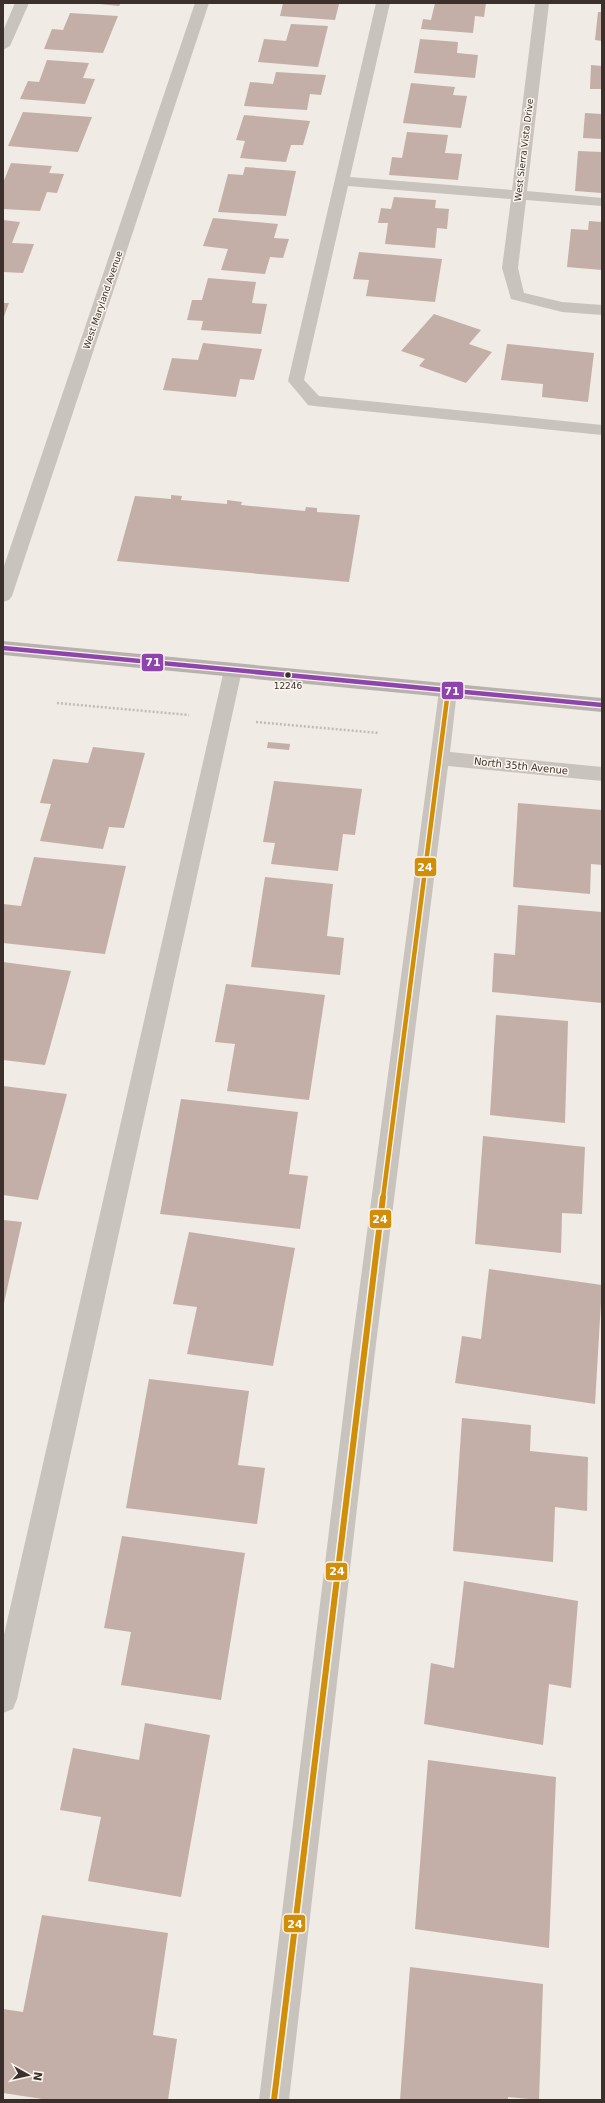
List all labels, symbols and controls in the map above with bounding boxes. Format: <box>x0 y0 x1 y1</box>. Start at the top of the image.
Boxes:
street label: West Sierra Vista Drive <box>513 98 535 202</box>
street label: West Maryland Avenue <box>82 249 125 350</box>
line badge: 71 <box>141 653 164 672</box>
text: 71 <box>145 656 161 669</box>
marker: 12246 <box>283 670 293 680</box>
place label: 12246 <box>274 681 303 691</box>
line badge: 71 <box>441 681 464 700</box>
text: 71 <box>444 685 460 698</box>
street label: North 35th Avenue <box>473 756 569 776</box>
line badge: 24 <box>414 857 437 877</box>
text: 24 <box>417 861 433 874</box>
line badge: 24 <box>369 1209 392 1229</box>
text: 24 <box>372 1213 388 1226</box>
line badge: 24 <box>325 1562 348 1581</box>
text: 24 <box>329 1565 345 1578</box>
line badge: 24 <box>283 1914 306 1933</box>
text: 24 <box>287 1918 303 1931</box>
north arrow <box>8 2055 48 2095</box>
text: N <box>30 2071 44 2082</box>

